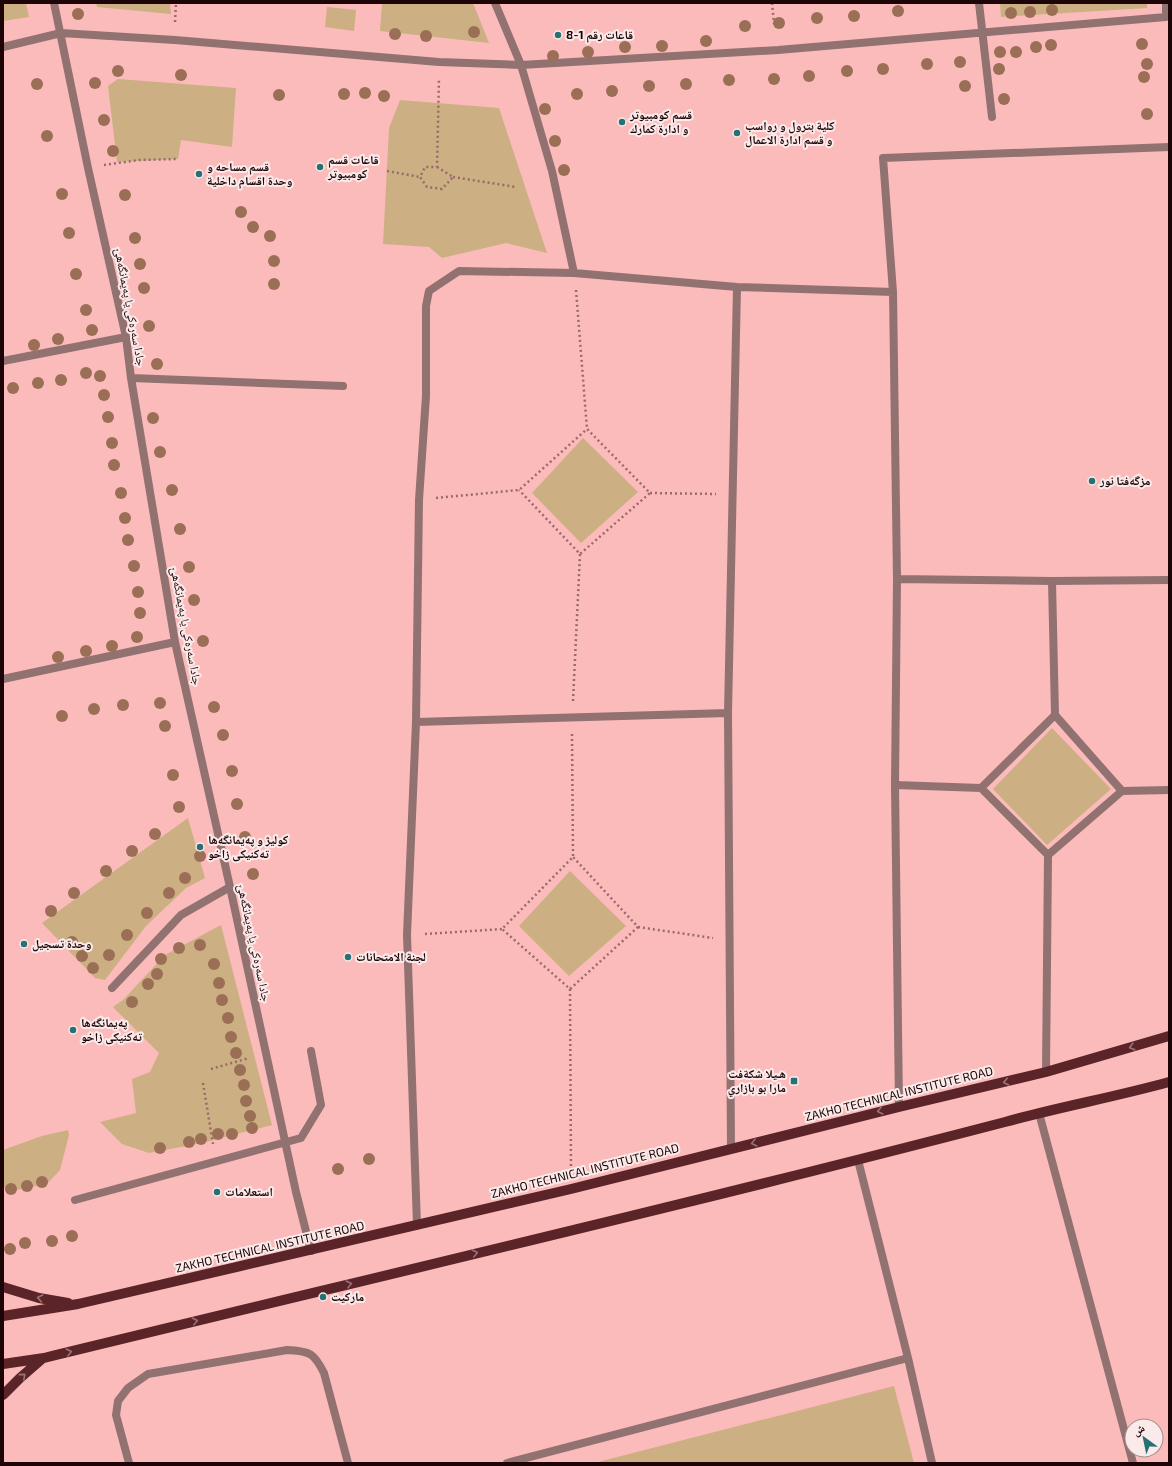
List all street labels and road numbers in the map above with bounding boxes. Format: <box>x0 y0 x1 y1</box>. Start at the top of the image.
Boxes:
street label: جادا سه‌ره‌كى يا په‌يمانگه‌هێ <box>111 247 149 368</box>
street label: جادا سه‌ره‌كى يا په‌يمانگه‌هێ <box>167 566 205 687</box>
street label: جادا سه‌ره‌كى يا په‌يمانگه‌هێ <box>234 883 274 1004</box>
street label: ZAKHO TECHNICAL INSTITUTE ROAD <box>803 1063 994 1123</box>
street label: ZAKHO TECHNICAL INSTITUTE ROAD <box>489 1140 680 1200</box>
street label: ZAKHO TECHNICAL INSTITUTE ROAD <box>174 1217 366 1275</box>

